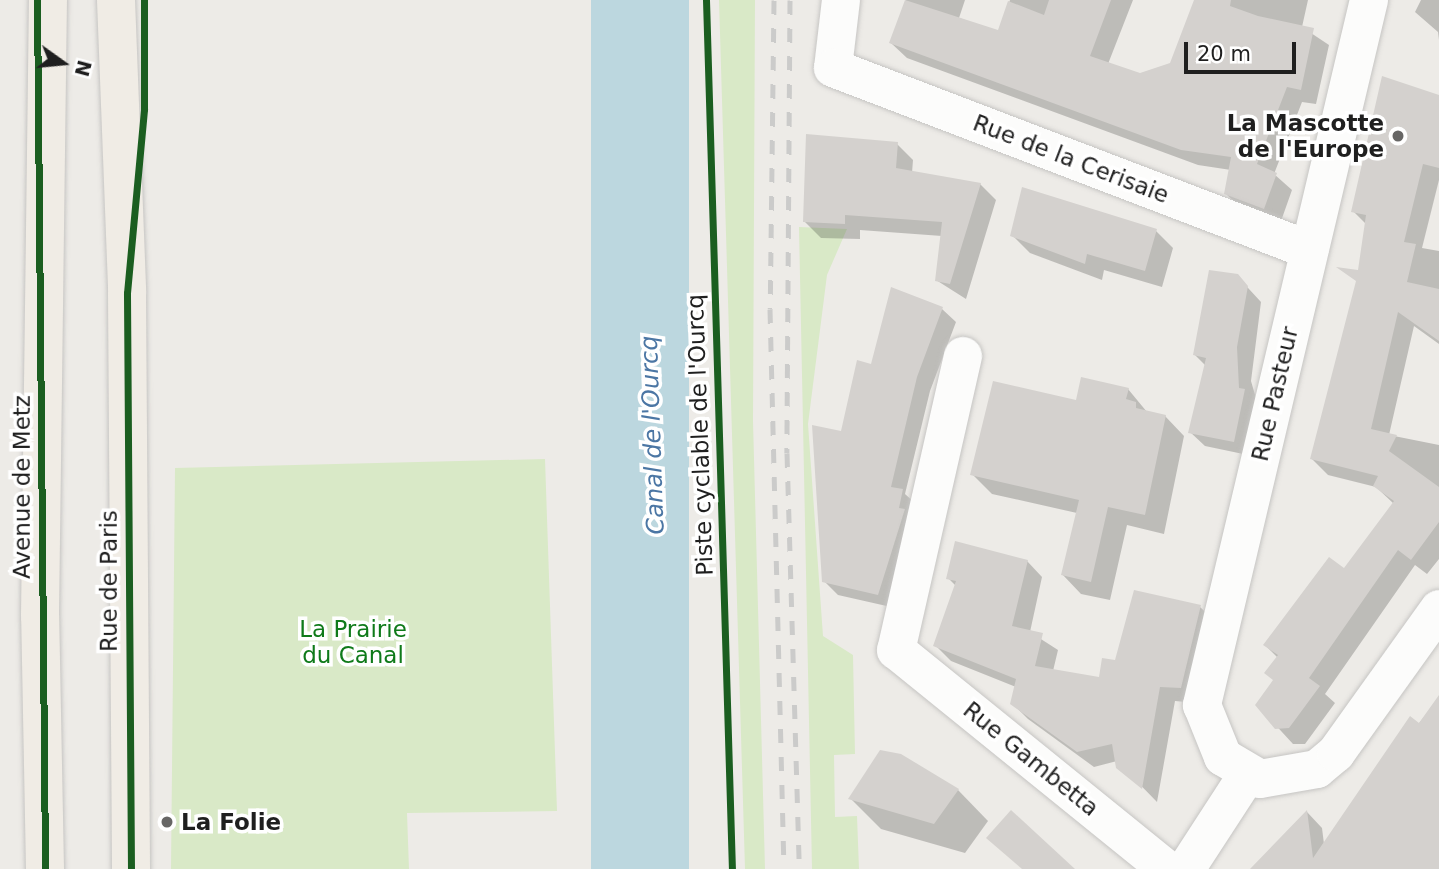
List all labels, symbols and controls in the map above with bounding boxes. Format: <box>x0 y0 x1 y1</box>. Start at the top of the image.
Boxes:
north arrow <box>28 28 98 98</box>
scale bar <box>1187 28 1299 72</box>
text: 20 m <box>1197 42 1251 66</box>
text: N <box>71 58 96 79</box>
street label: Rue de la Cerisaie <box>969 109 1173 209</box>
place label: La Mascotte de l'Europe <box>1227 109 1384 163</box>
marker: La Mascotte de l'Europe <box>1390 128 1406 144</box>
street label: Piste cyclable de l'Ourcq <box>681 294 719 576</box>
street label: Rue Pasteur <box>1246 324 1304 464</box>
water label: Canal de l'Ourcq <box>635 335 671 535</box>
street label: Avenue de Metz <box>8 395 36 579</box>
street label: Rue de Paris <box>95 510 123 652</box>
park label: La Prairie du Canal <box>299 615 407 669</box>
street label: Rue Gambetta <box>958 696 1104 822</box>
place label: La Folie <box>181 808 281 836</box>
marker: La Folie <box>159 814 175 830</box>

